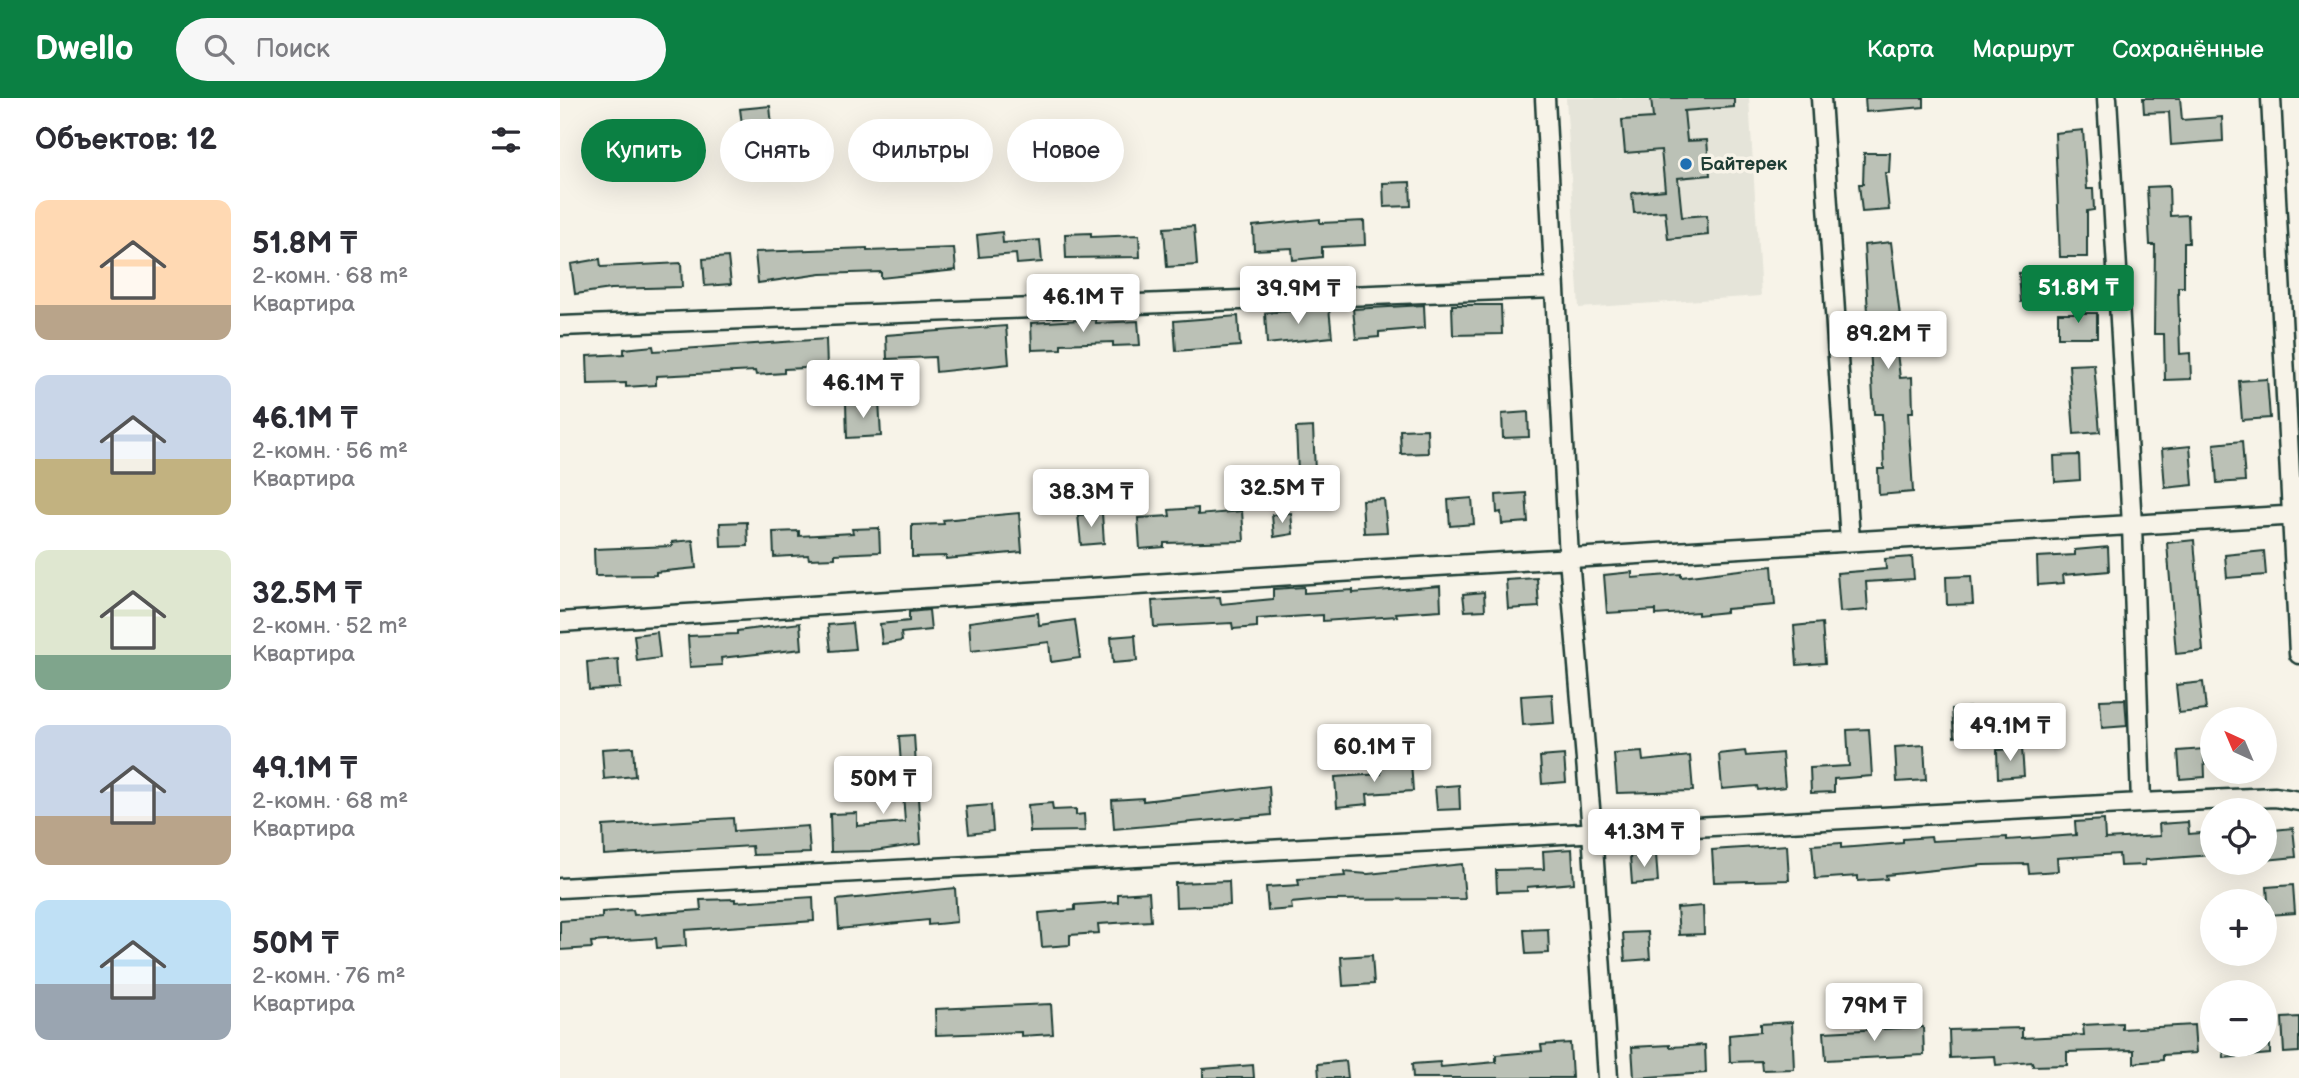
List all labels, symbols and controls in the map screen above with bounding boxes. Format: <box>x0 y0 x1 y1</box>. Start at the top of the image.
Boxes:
search box <box>176 18 666 81</box>
text: Dwello <box>35 29 134 69</box>
icon: search <box>200 30 238 68</box>
text: Поиск <box>256 34 330 65</box>
text: Карта <box>1867 35 1934 64</box>
text: Маршрут <box>1972 35 2074 64</box>
text: Сохранённые <box>2112 35 2264 64</box>
chip: Купить <box>581 119 706 182</box>
chip: Снять <box>720 119 834 182</box>
chip: Фильтры <box>848 119 993 182</box>
chip: Новое <box>1007 119 1124 182</box>
icon: filters <box>487 121 525 159</box>
text: Объектов: 12 <box>35 122 217 158</box>
place label: Байтерек <box>1700 153 1788 176</box>
marker: Байтерек <box>1678 156 1694 172</box>
text: 51.8M ₸ <box>252 226 357 262</box>
icon: home <box>91 228 175 312</box>
text: 2-комн. · 68 m² <box>252 262 408 290</box>
pin: 39.9M ₸ <box>1233 266 1363 326</box>
pin: 51.8M ₸ <box>2013 266 2143 325</box>
pin: 46.1M ₸ <box>1018 274 1148 334</box>
text: 51.8M ₸ <box>2038 274 2118 302</box>
text: 39.9M ₸ <box>1256 275 1340 303</box>
text: 46.1M ₸ <box>1043 283 1123 311</box>
text: Квартира <box>252 290 355 318</box>
pin: 89.2M ₸ <box>1823 312 1953 371</box>
text: 89.2M ₸ <box>1846 320 1930 348</box>
pin: 46.1M ₸ <box>798 360 928 420</box>
text: 46.1M ₸ <box>823 369 903 397</box>
text: 46.1M ₸ <box>252 401 357 437</box>
icon: home <box>91 403 175 487</box>
text: 2-комн. · 56 m² <box>252 437 408 465</box>
text: Квартира <box>252 465 355 493</box>
pin: 32.5M ₸ <box>1217 466 1347 525</box>
pin: 38.3M ₸ <box>1026 470 1156 529</box>
text: 32.5M ₸ <box>1240 474 1324 502</box>
text: 38.3M ₸ <box>1049 478 1133 506</box>
text: 32.5M ₸ <box>252 576 362 612</box>
icon: home <box>91 578 175 662</box>
text: 2-комн. · 52 m² <box>252 612 407 640</box>
text: Квартира <box>252 640 355 668</box>
pin: 49.1M ₸ <box>1945 704 2075 763</box>
north arrow <box>2200 707 2277 784</box>
map controls <box>2200 707 2277 1057</box>
text: 49.1M ₸ <box>1970 712 2050 740</box>
pin: 60.1M ₸ <box>1309 724 1439 784</box>
text: 60.1M ₸ <box>1333 733 1415 761</box>
text: 49.1M ₸ <box>252 751 357 787</box>
icon: home <box>91 753 175 837</box>
pin: 50M ₸ <box>834 756 932 816</box>
text: 50M ₸ <box>850 765 916 793</box>
text: 2-комн. · 68 m² <box>252 787 408 815</box>
button: locate <box>2200 798 2277 875</box>
pin: 41.3M ₸ <box>1579 810 1709 869</box>
text: Квартира <box>252 815 355 843</box>
text: 41.3M ₸ <box>1604 818 1684 846</box>
button: + <box>2200 889 2277 966</box>
text: 50M ₸ <box>252 926 338 962</box>
icon: home <box>91 928 175 1012</box>
text: 2-комн. · 76 m² <box>252 962 405 990</box>
button: − <box>2200 980 2277 1057</box>
pin: 79M ₸ <box>1825 984 1923 1043</box>
text: Квартира <box>252 990 355 1018</box>
text: 79M ₸ <box>1842 992 1906 1020</box>

